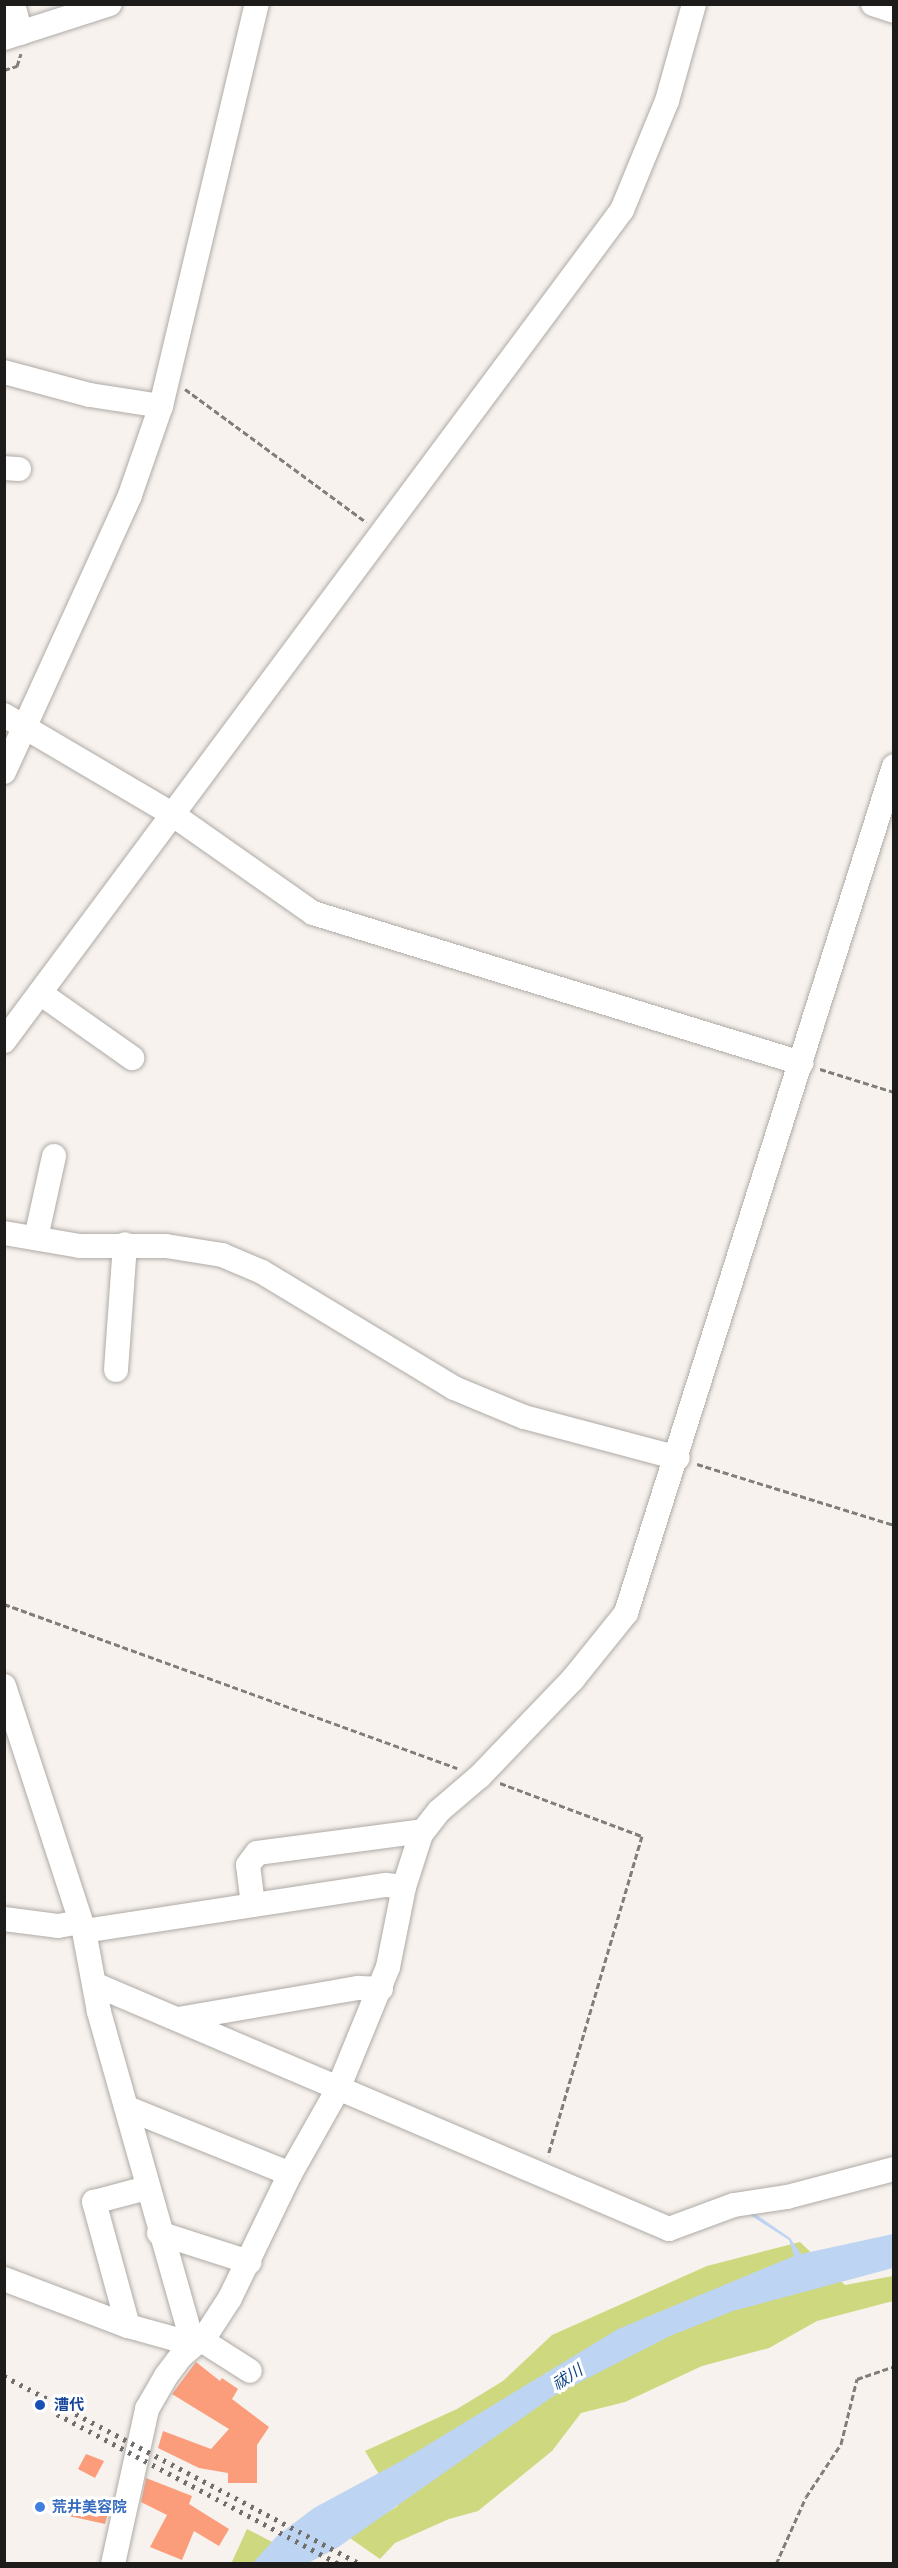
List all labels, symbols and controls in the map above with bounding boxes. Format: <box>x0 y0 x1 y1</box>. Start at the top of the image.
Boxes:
water label: 祓川 <box>548 2360 586 2394</box>
marker: 漕代 <box>31 2396 49 2414</box>
place label: 漕代 <box>54 2396 84 2414</box>
place label: 荒井美容院 <box>52 2498 127 2516</box>
marker: 荒井美容院 <box>33 2500 47 2514</box>

